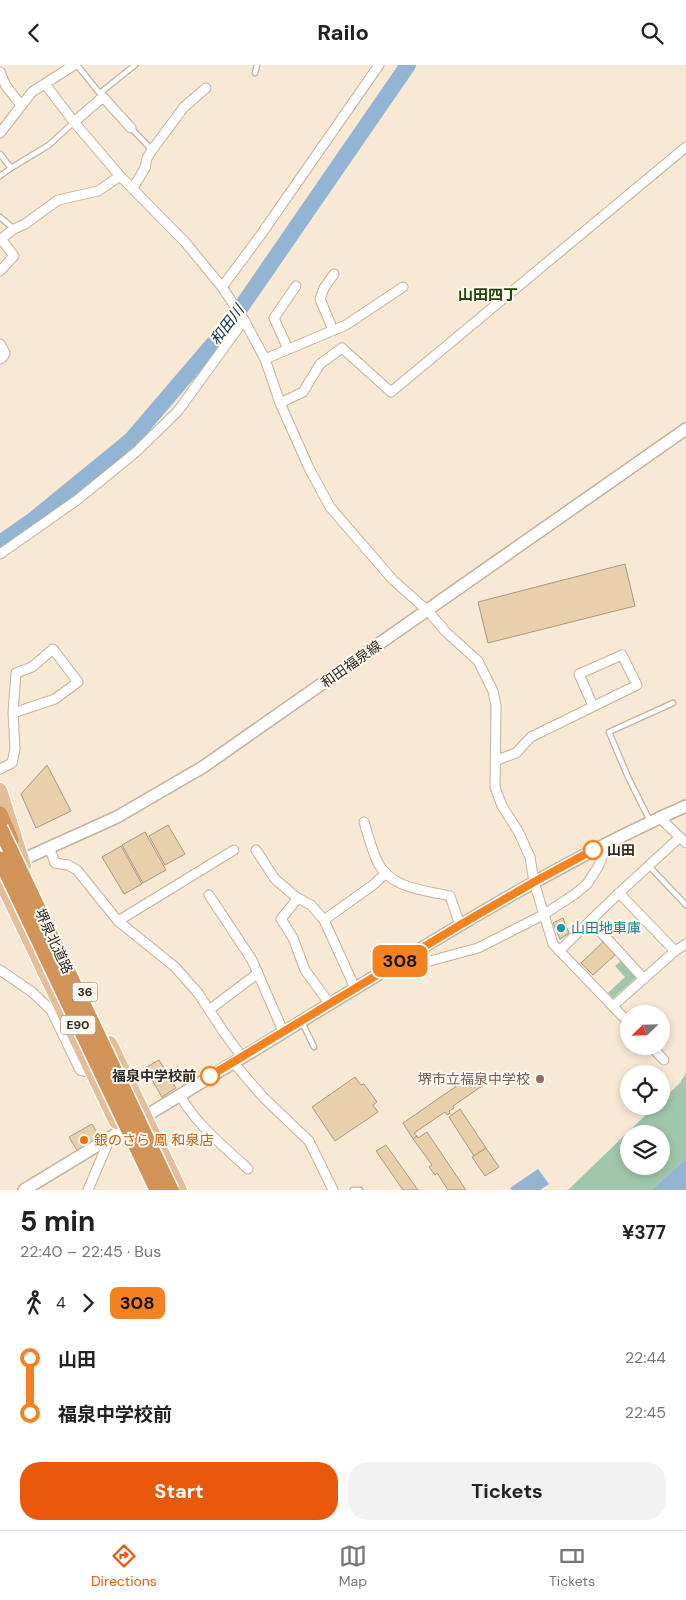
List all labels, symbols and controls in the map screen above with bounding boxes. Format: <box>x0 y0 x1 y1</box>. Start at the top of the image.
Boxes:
text: Railo <box>317 18 369 47</box>
icon: back <box>20 19 48 47</box>
icon: search <box>638 19 666 47</box>
district label: 山田四丁 <box>458 285 518 305</box>
water label: 和田川 <box>205 299 250 349</box>
street label: 和田福泉線 <box>317 637 385 691</box>
marker: 山田 <box>583 840 603 860</box>
place label: 山田 <box>607 841 635 859</box>
street label: 堺泉北道路 <box>31 905 77 977</box>
place label: 山田地車庫 <box>571 919 641 937</box>
marker: 山田地車庫 <box>555 922 567 934</box>
line badge: 308 <box>371 945 429 977</box>
text: 308 <box>383 949 417 973</box>
road number: 36 <box>72 983 98 1001</box>
north arrow <box>620 1005 670 1055</box>
map controls <box>620 1005 670 1175</box>
road number: E90 <box>60 1015 96 1035</box>
button: locate <box>620 1065 670 1115</box>
marker: 福泉中学校前 <box>200 1066 220 1086</box>
place label: 福泉中学校前 <box>112 1067 196 1085</box>
place label: 堺市立福泉中学校 <box>418 1070 530 1088</box>
marker: 堺市立福泉中学校 <box>534 1073 546 1085</box>
button: layers <box>620 1125 670 1175</box>
place label: 銀のさら 鳳 和泉店 <box>94 1131 213 1149</box>
marker: 銀のさら 鳳 和泉店 <box>78 1134 90 1146</box>
text: 5 min <box>20 1203 95 1240</box>
text: ¥377 <box>622 1220 666 1245</box>
text: 22:40 – 22:45 · Bus <box>20 1241 161 1262</box>
icon: walk <box>20 1289 48 1317</box>
icon: forward <box>74 1289 102 1317</box>
text: 308 <box>120 1291 155 1315</box>
text: 4 <box>56 1292 66 1313</box>
text: 山田 <box>58 1347 96 1372</box>
text: 22:44 <box>625 1347 666 1368</box>
text: 福泉中学校前 <box>58 1402 172 1427</box>
text: 22:45 <box>625 1402 666 1423</box>
button: Start <box>20 1462 338 1520</box>
button: Tickets <box>348 1462 666 1520</box>
tab: Directions <box>91 1542 157 1590</box>
tab: Map <box>339 1542 367 1590</box>
tab: Tickets <box>549 1542 595 1590</box>

